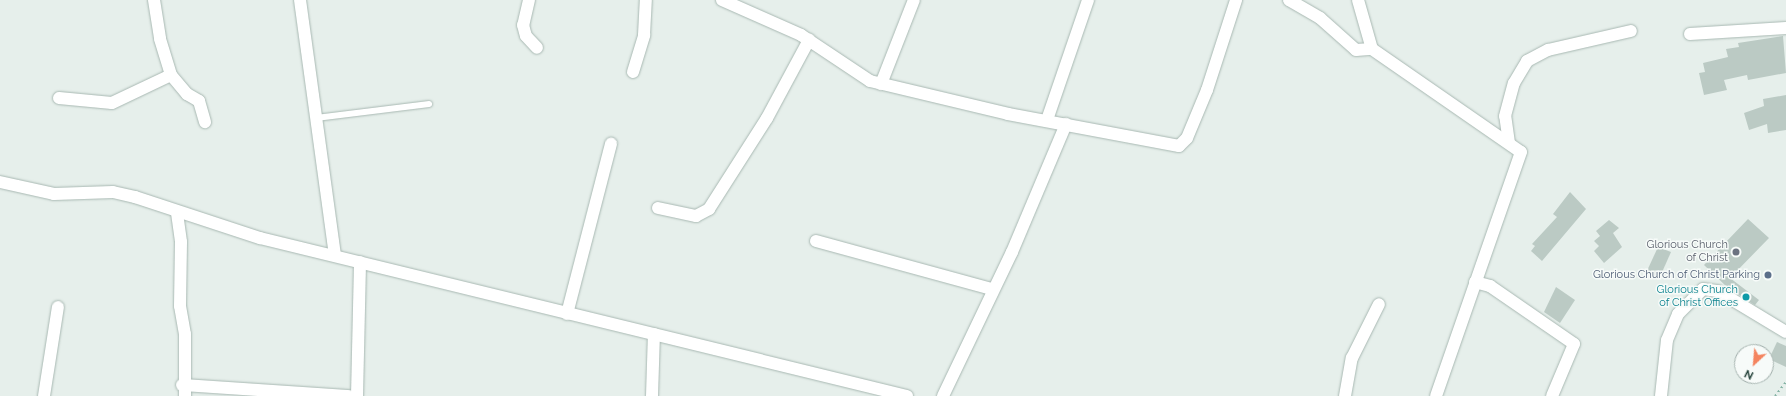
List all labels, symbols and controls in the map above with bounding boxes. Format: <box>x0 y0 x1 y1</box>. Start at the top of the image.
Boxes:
place label: Glorious Church of Christ <box>1647 239 1728 265</box>
marker: Glorious Church of Christ <box>1731 247 1741 257</box>
place label: Glorious Church of Christ Parking <box>1593 268 1760 282</box>
marker: Glorious Church of Christ Parking <box>1763 270 1773 280</box>
place label: Glorious Church of Christ Offices <box>1657 284 1738 310</box>
marker: Glorious Church of Christ Offices <box>1741 292 1751 302</box>
north arrow <box>1734 344 1774 384</box>
text: N <box>1742 367 1756 382</box>

